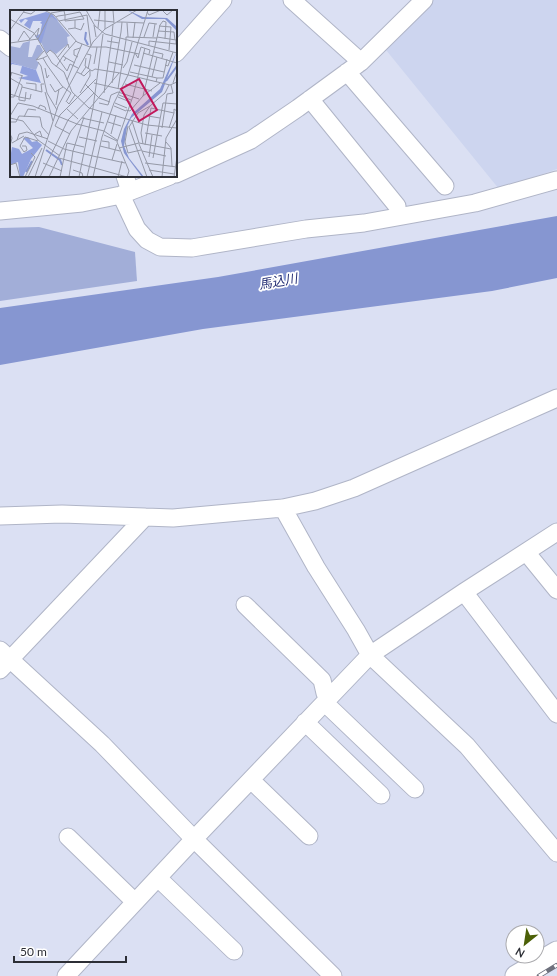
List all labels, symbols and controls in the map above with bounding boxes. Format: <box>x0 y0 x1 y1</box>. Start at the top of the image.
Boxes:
inset map <box>10 10 177 177</box>
water label: 馬込川 <box>257 269 301 292</box>
north arrow <box>505 924 545 964</box>
scale bar <box>14 938 126 964</box>
text: 50 m <box>20 944 47 959</box>
text: N <box>513 945 527 961</box>

